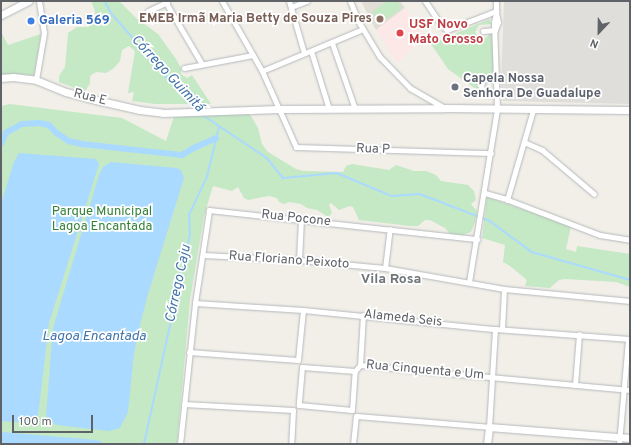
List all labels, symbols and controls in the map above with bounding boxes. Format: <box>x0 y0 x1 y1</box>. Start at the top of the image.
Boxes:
place label: EMEB Irmã Maria Betty de Souza Pires <box>139 11 372 27</box>
north arrow <box>579 12 619 52</box>
place label: Galeria 569 <box>39 13 110 29</box>
marker: EMEB Irmã Maria Betty de Souza Pires <box>375 14 385 24</box>
marker: Galeria 569 <box>26 16 36 26</box>
place label: USF Novo Mato Grosso <box>409 18 483 49</box>
marker: USF Novo Mato Grosso <box>394 27 406 39</box>
water label: Córrego Guimitá <box>127 32 207 116</box>
text: N <box>588 35 601 51</box>
place label: Capela Nossa Senhora De Guadalupe <box>463 72 601 103</box>
marker: Capela Nossa Senhora De Guadalupe <box>450 82 460 92</box>
street label: Rua E <box>72 86 108 110</box>
street label: Rua P <box>356 142 390 158</box>
park label: Parque Municipal Lagoa Encantada <box>52 205 152 236</box>
street label: Rua Pocone <box>261 208 331 230</box>
water label: Córrego Caju <box>163 244 195 324</box>
street label: Rua Floriano Peixoto <box>228 249 350 273</box>
district label: Vila Rosa <box>361 272 421 288</box>
street label: Alameda Seis <box>363 307 443 331</box>
water label: Lagoa Encantada <box>42 329 146 345</box>
street label: Rua Cinquenta e Um <box>365 358 485 384</box>
scale bar <box>14 407 95 433</box>
text: 100 m <box>19 414 52 430</box>

